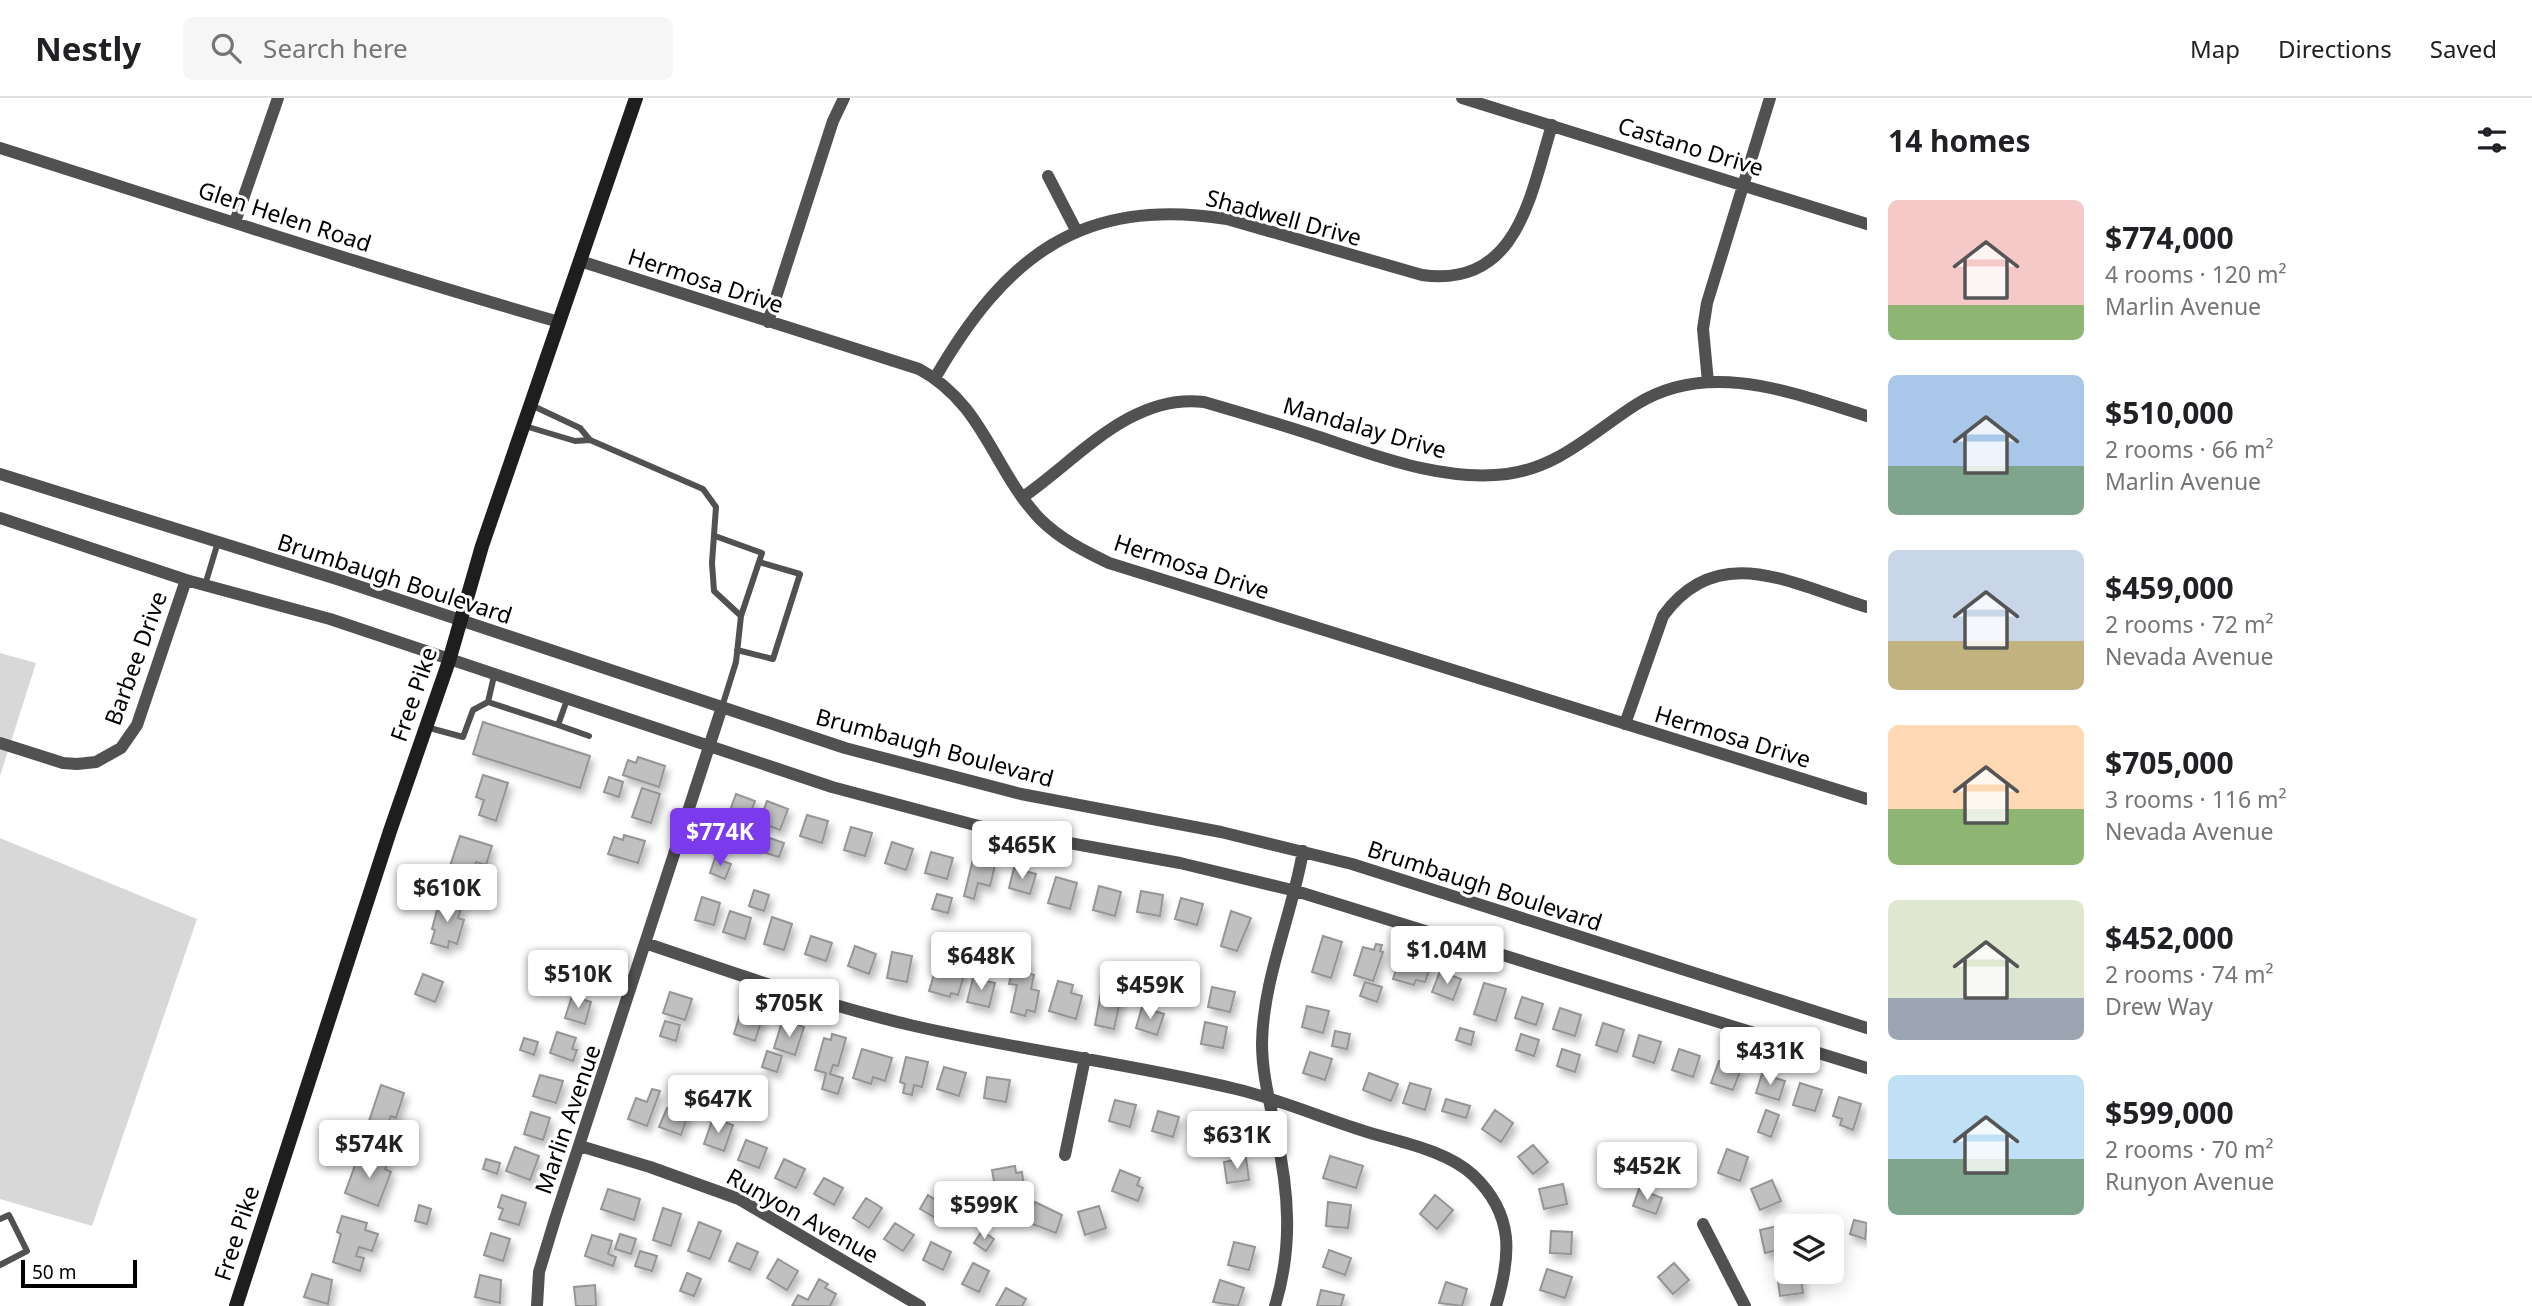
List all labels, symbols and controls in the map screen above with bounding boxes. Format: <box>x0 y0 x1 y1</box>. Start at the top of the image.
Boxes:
search box <box>183 17 673 80</box>
text: Nestly <box>35 26 141 71</box>
icon: search <box>207 29 245 67</box>
text: Search here <box>263 30 408 66</box>
text: Map <box>2190 32 2240 65</box>
text: Directions <box>2278 32 2392 65</box>
text: Saved <box>2430 32 2497 65</box>
street label: Castano Drive <box>1614 109 1768 183</box>
text: 14 homes <box>1888 120 2031 161</box>
icon: filters <box>2473 121 2511 159</box>
street label: Glen Helen Road <box>194 173 376 259</box>
street label: Shadwell Drive <box>1203 181 1365 253</box>
text: $774,000 <box>2105 217 2234 258</box>
icon: home <box>1944 228 2028 312</box>
street label: Hermosa Drive <box>624 240 788 320</box>
text: 4 rooms · 120 m² <box>2105 258 2287 290</box>
text: Marlin Avenue <box>2105 290 2261 322</box>
street label: Mandalay Drive <box>1280 388 1450 466</box>
text: $510,000 <box>2105 392 2234 433</box>
icon: home <box>1944 403 2028 487</box>
text: 2 rooms · 66 m² <box>2105 433 2274 465</box>
text: Marlin Avenue <box>2105 465 2261 497</box>
street label: Brumbaugh Boulevard <box>274 525 516 631</box>
street label: Hermosa Drive <box>1110 526 1274 606</box>
text: $459,000 <box>2105 567 2234 608</box>
icon: home <box>1944 578 2028 662</box>
street label: Barbee Drive <box>96 587 174 729</box>
text: 2 rooms · 72 m² <box>2105 608 2274 640</box>
text: Nevada Avenue <box>2105 640 2273 672</box>
street label: Free Pike <box>382 642 444 746</box>
street label: Hermosa Drive <box>1651 697 1815 775</box>
street label: Brumbaugh Boulevard <box>812 700 1058 794</box>
text: $705,000 <box>2105 742 2234 783</box>
icon: home <box>1944 753 2028 837</box>
text: 3 rooms · 116 m² <box>2105 783 2287 815</box>
pin: $774K <box>671 808 769 868</box>
text: $774K <box>686 815 754 847</box>
text: Nevada Avenue <box>2105 815 2273 847</box>
pin: $465K <box>973 822 1071 881</box>
text: $465K <box>988 828 1056 860</box>
street label: Brumbaugh Boulevard <box>1364 832 1606 938</box>
pin: $610K <box>398 864 496 924</box>
text: $610K <box>413 871 481 903</box>
text: $452,000 <box>2105 917 2234 958</box>
pin: $1.04M <box>1390 926 1504 986</box>
icon: home <box>1944 928 2028 1012</box>
pin: $648K <box>932 932 1030 992</box>
text: $1.04M <box>1407 933 1487 965</box>
text: $648K <box>947 939 1015 971</box>
pin: $510K <box>529 950 627 1010</box>
text: $510K <box>544 957 612 989</box>
text: 2 rooms · 74 m² <box>2105 958 2274 990</box>
pin: $459K <box>1101 962 1199 1021</box>
text: $459K <box>1116 968 1184 1000</box>
pin: $705K <box>740 979 838 1039</box>
text: $705K <box>755 986 823 1018</box>
text: Drew Way <box>2105 990 2213 1022</box>
pin: $431K <box>1721 1028 1819 1087</box>
text: $431K <box>1736 1034 1804 1066</box>
street label: Marlin Avenue <box>526 1040 608 1198</box>
pin: $647K <box>669 1076 767 1135</box>
text: $647K <box>684 1082 752 1114</box>
text: $599,000 <box>2105 1092 2234 1133</box>
icon: home <box>1944 1103 2028 1187</box>
pin: $631K <box>1188 1112 1286 1171</box>
text: $631K <box>1203 1118 1271 1150</box>
pin: $574K <box>320 1121 418 1180</box>
text: $574K <box>335 1127 403 1159</box>
text: 2 rooms · 70 m² <box>2105 1133 2274 1165</box>
pin: $452K <box>1598 1142 1696 1202</box>
text: $452K <box>1613 1149 1681 1181</box>
street label: Runyon Avenue <box>721 1160 885 1270</box>
text: Runyon Avenue <box>2105 1165 2274 1197</box>
street label: Free Pike <box>206 1181 266 1285</box>
pin: $599K <box>935 1182 1033 1241</box>
text: $599K <box>950 1188 1018 1220</box>
map controls <box>1774 1214 1844 1284</box>
button: layers <box>1774 1214 1844 1284</box>
scale bar <box>21 1257 136 1289</box>
text: 50 m <box>32 1259 76 1285</box>

